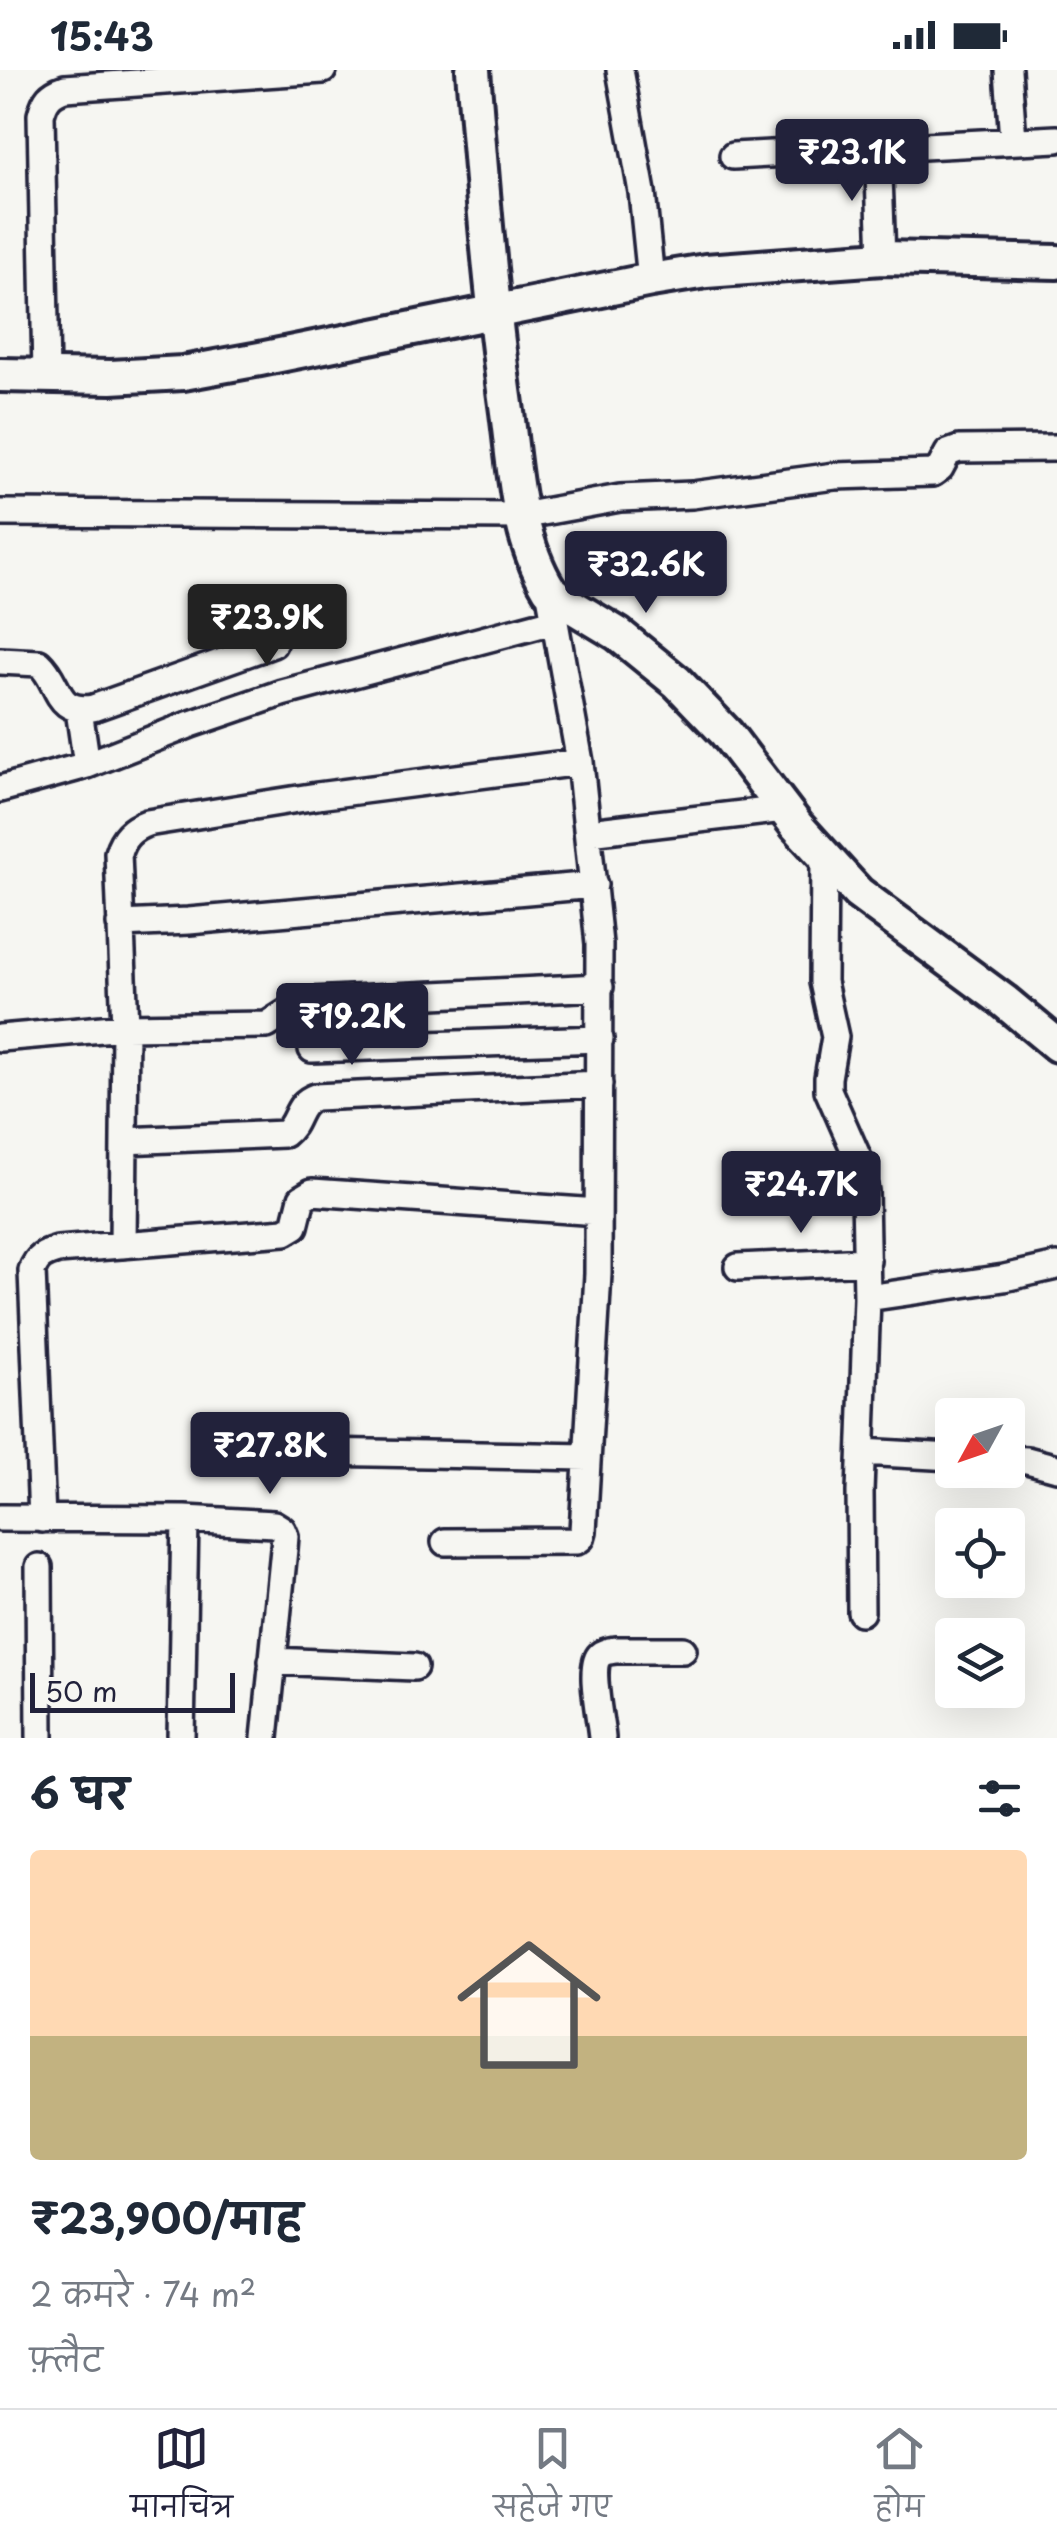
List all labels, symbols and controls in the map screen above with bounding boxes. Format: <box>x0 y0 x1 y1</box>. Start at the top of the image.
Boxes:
text: 15:43 <box>50 7 154 64</box>
pin: ₹23.1K <box>771 119 933 204</box>
text: ₹23.1K <box>798 127 906 175</box>
pin: ₹32.6K <box>565 531 727 616</box>
text: ₹32.6K <box>587 539 705 587</box>
pin: ₹23.9K <box>186 584 348 669</box>
text: ₹23.9K <box>210 592 324 640</box>
pin: ₹19.2K <box>271 983 433 1068</box>
text: ₹19.2K <box>298 991 406 1039</box>
pin: ₹24.7K <box>720 1151 882 1236</box>
text: ₹24.7K <box>744 1159 858 1207</box>
north arrow <box>935 1398 1025 1488</box>
map controls <box>935 1398 1025 1708</box>
pin: ₹27.8K <box>189 1412 351 1497</box>
text: ₹27.8K <box>213 1420 327 1468</box>
button: locate <box>935 1508 1025 1598</box>
button: layers <box>935 1618 1025 1708</box>
scale bar <box>30 1668 235 1712</box>
text: 50 m <box>45 1669 118 1712</box>
text: 6 घर <box>30 1760 129 1823</box>
icon: filters <box>972 1771 1027 1826</box>
icon: home <box>439 1915 619 2095</box>
text: ₹23,900/माह <box>30 2185 303 2248</box>
text: 2 कमरे · 74 m² <box>30 2270 256 2318</box>
text: फ़्लैट <box>30 2335 103 2383</box>
tab: मानचित्र <box>130 2421 233 2538</box>
tab: सहेजे गए <box>493 2421 611 2538</box>
tab: होम <box>872 2421 927 2538</box>

